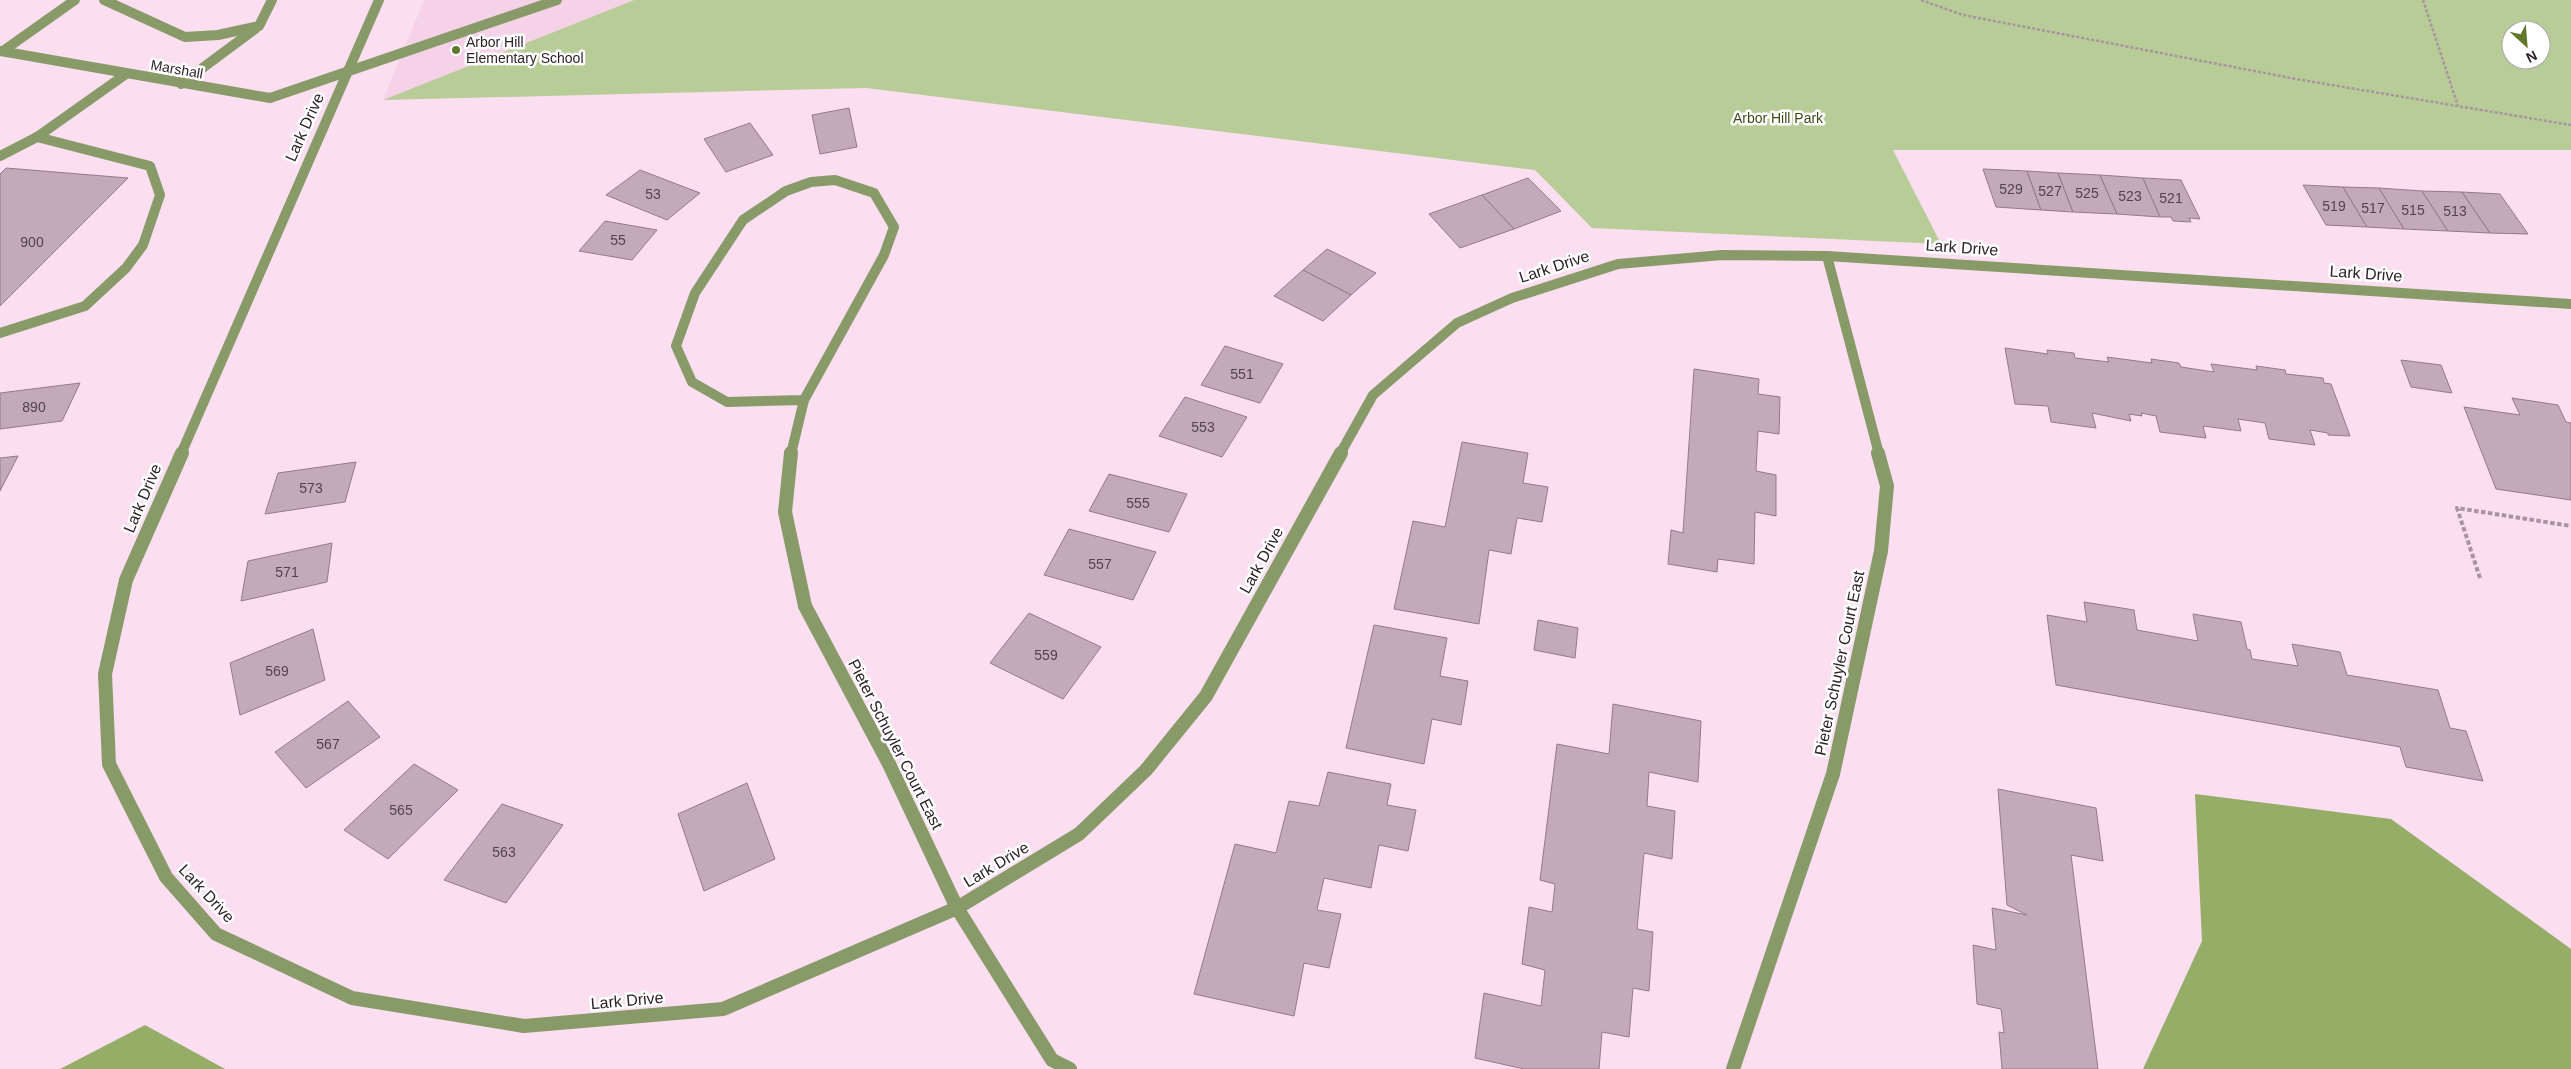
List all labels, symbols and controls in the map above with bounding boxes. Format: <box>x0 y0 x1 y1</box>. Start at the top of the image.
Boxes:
north arrow <box>2501 20 2551 70</box>
place label: Arbor Hill Elementary School <box>466 34 584 66</box>
marker: Arbor Hill Elementary School <box>450 44 462 56</box>
text: N <box>2524 47 2540 66</box>
street label: Marshall <box>150 57 204 81</box>
street label: Lark Drive <box>282 90 327 164</box>
park label: Arbor Hill Park <box>1733 110 1824 126</box>
house number: 529 <box>1999 181 2023 197</box>
house number: 527 <box>2038 183 2062 199</box>
house number: 525 <box>2075 185 2099 201</box>
house number: 53 <box>645 186 661 202</box>
house number: 523 <box>2118 188 2142 204</box>
house number: 521 <box>2159 190 2183 206</box>
house number: 519 <box>2322 198 2346 214</box>
house number: 517 <box>2361 200 2385 216</box>
house number: 515 <box>2401 202 2425 218</box>
house number: 513 <box>2443 203 2467 219</box>
house number: 55 <box>610 232 626 248</box>
house number: 900 <box>20 234 44 250</box>
street label: Lark Drive <box>1925 236 1999 259</box>
street label: Lark Drive <box>1517 247 1592 286</box>
street label: Lark Drive <box>2329 262 2403 285</box>
house number: 551 <box>1230 366 1254 382</box>
house number: 890 <box>22 399 46 415</box>
house number: 553 <box>1191 419 1215 435</box>
street label: Lark Drive <box>120 461 165 535</box>
house number: 573 <box>299 480 323 496</box>
house number: 555 <box>1126 495 1150 511</box>
street label: Lark Drive <box>1236 524 1287 596</box>
house number: 557 <box>1088 556 1112 572</box>
house number: 571 <box>275 564 299 580</box>
street label: Pieter Schuyler Court East <box>1812 569 1868 757</box>
house number: 559 <box>1034 647 1058 663</box>
street label: Pieter Schuyler Court East <box>845 656 946 833</box>
house number: 569 <box>265 663 289 679</box>
house number: 567 <box>316 736 340 752</box>
house number: 565 <box>389 802 413 818</box>
street label: Lark Drive <box>961 838 1032 890</box>
house number: 563 <box>492 844 516 860</box>
street label: Lark Drive <box>176 861 238 926</box>
street label: Lark Drive <box>590 989 664 1012</box>

